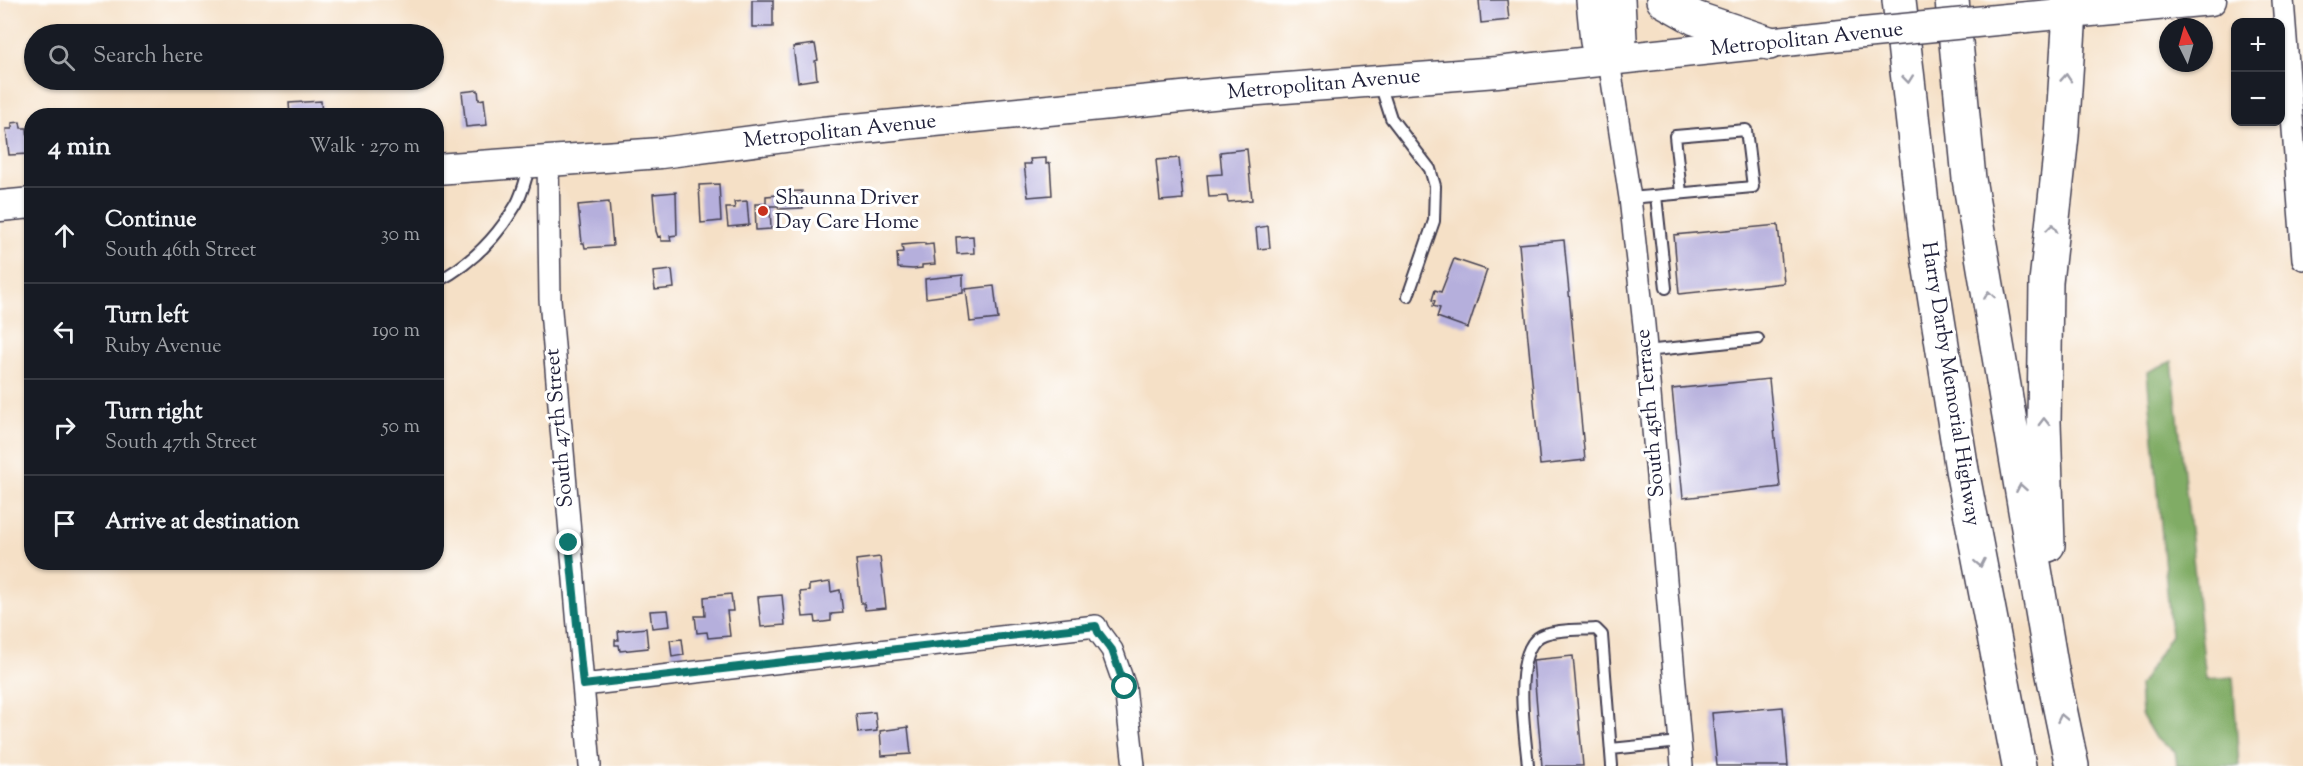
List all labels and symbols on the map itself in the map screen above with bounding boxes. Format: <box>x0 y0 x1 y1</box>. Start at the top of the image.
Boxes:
street label: Metropolitan Avenue <box>1709 15 1905 65</box>
north arrow <box>2159 18 2213 72</box>
street label: Metropolitan Avenue <box>1226 62 1422 108</box>
one-way arrow <box>2059 73 2072 82</box>
one-way arrow <box>1901 74 1914 84</box>
street label: Metropolitan Avenue <box>742 107 938 157</box>
place label: Shaunna Driver Day Care Home <box>775 184 919 238</box>
marker: Shaunna Driver Day Care Home <box>756 204 770 218</box>
one-way arrow <box>2045 223 2058 232</box>
street label: Harry Darby Memorial Highway <box>1913 240 1987 529</box>
one-way arrow <box>1983 291 1995 300</box>
street label: South 45th Terrace <box>1629 328 1673 498</box>
street label: South 47th Street <box>538 347 582 509</box>
one-way arrow <box>2038 418 2050 427</box>
one-way arrow <box>2015 483 2028 493</box>
route end <box>555 529 581 555</box>
one-way arrow <box>1973 557 1986 567</box>
route start <box>1111 673 1137 699</box>
one-way arrow <box>2056 713 2069 723</box>

